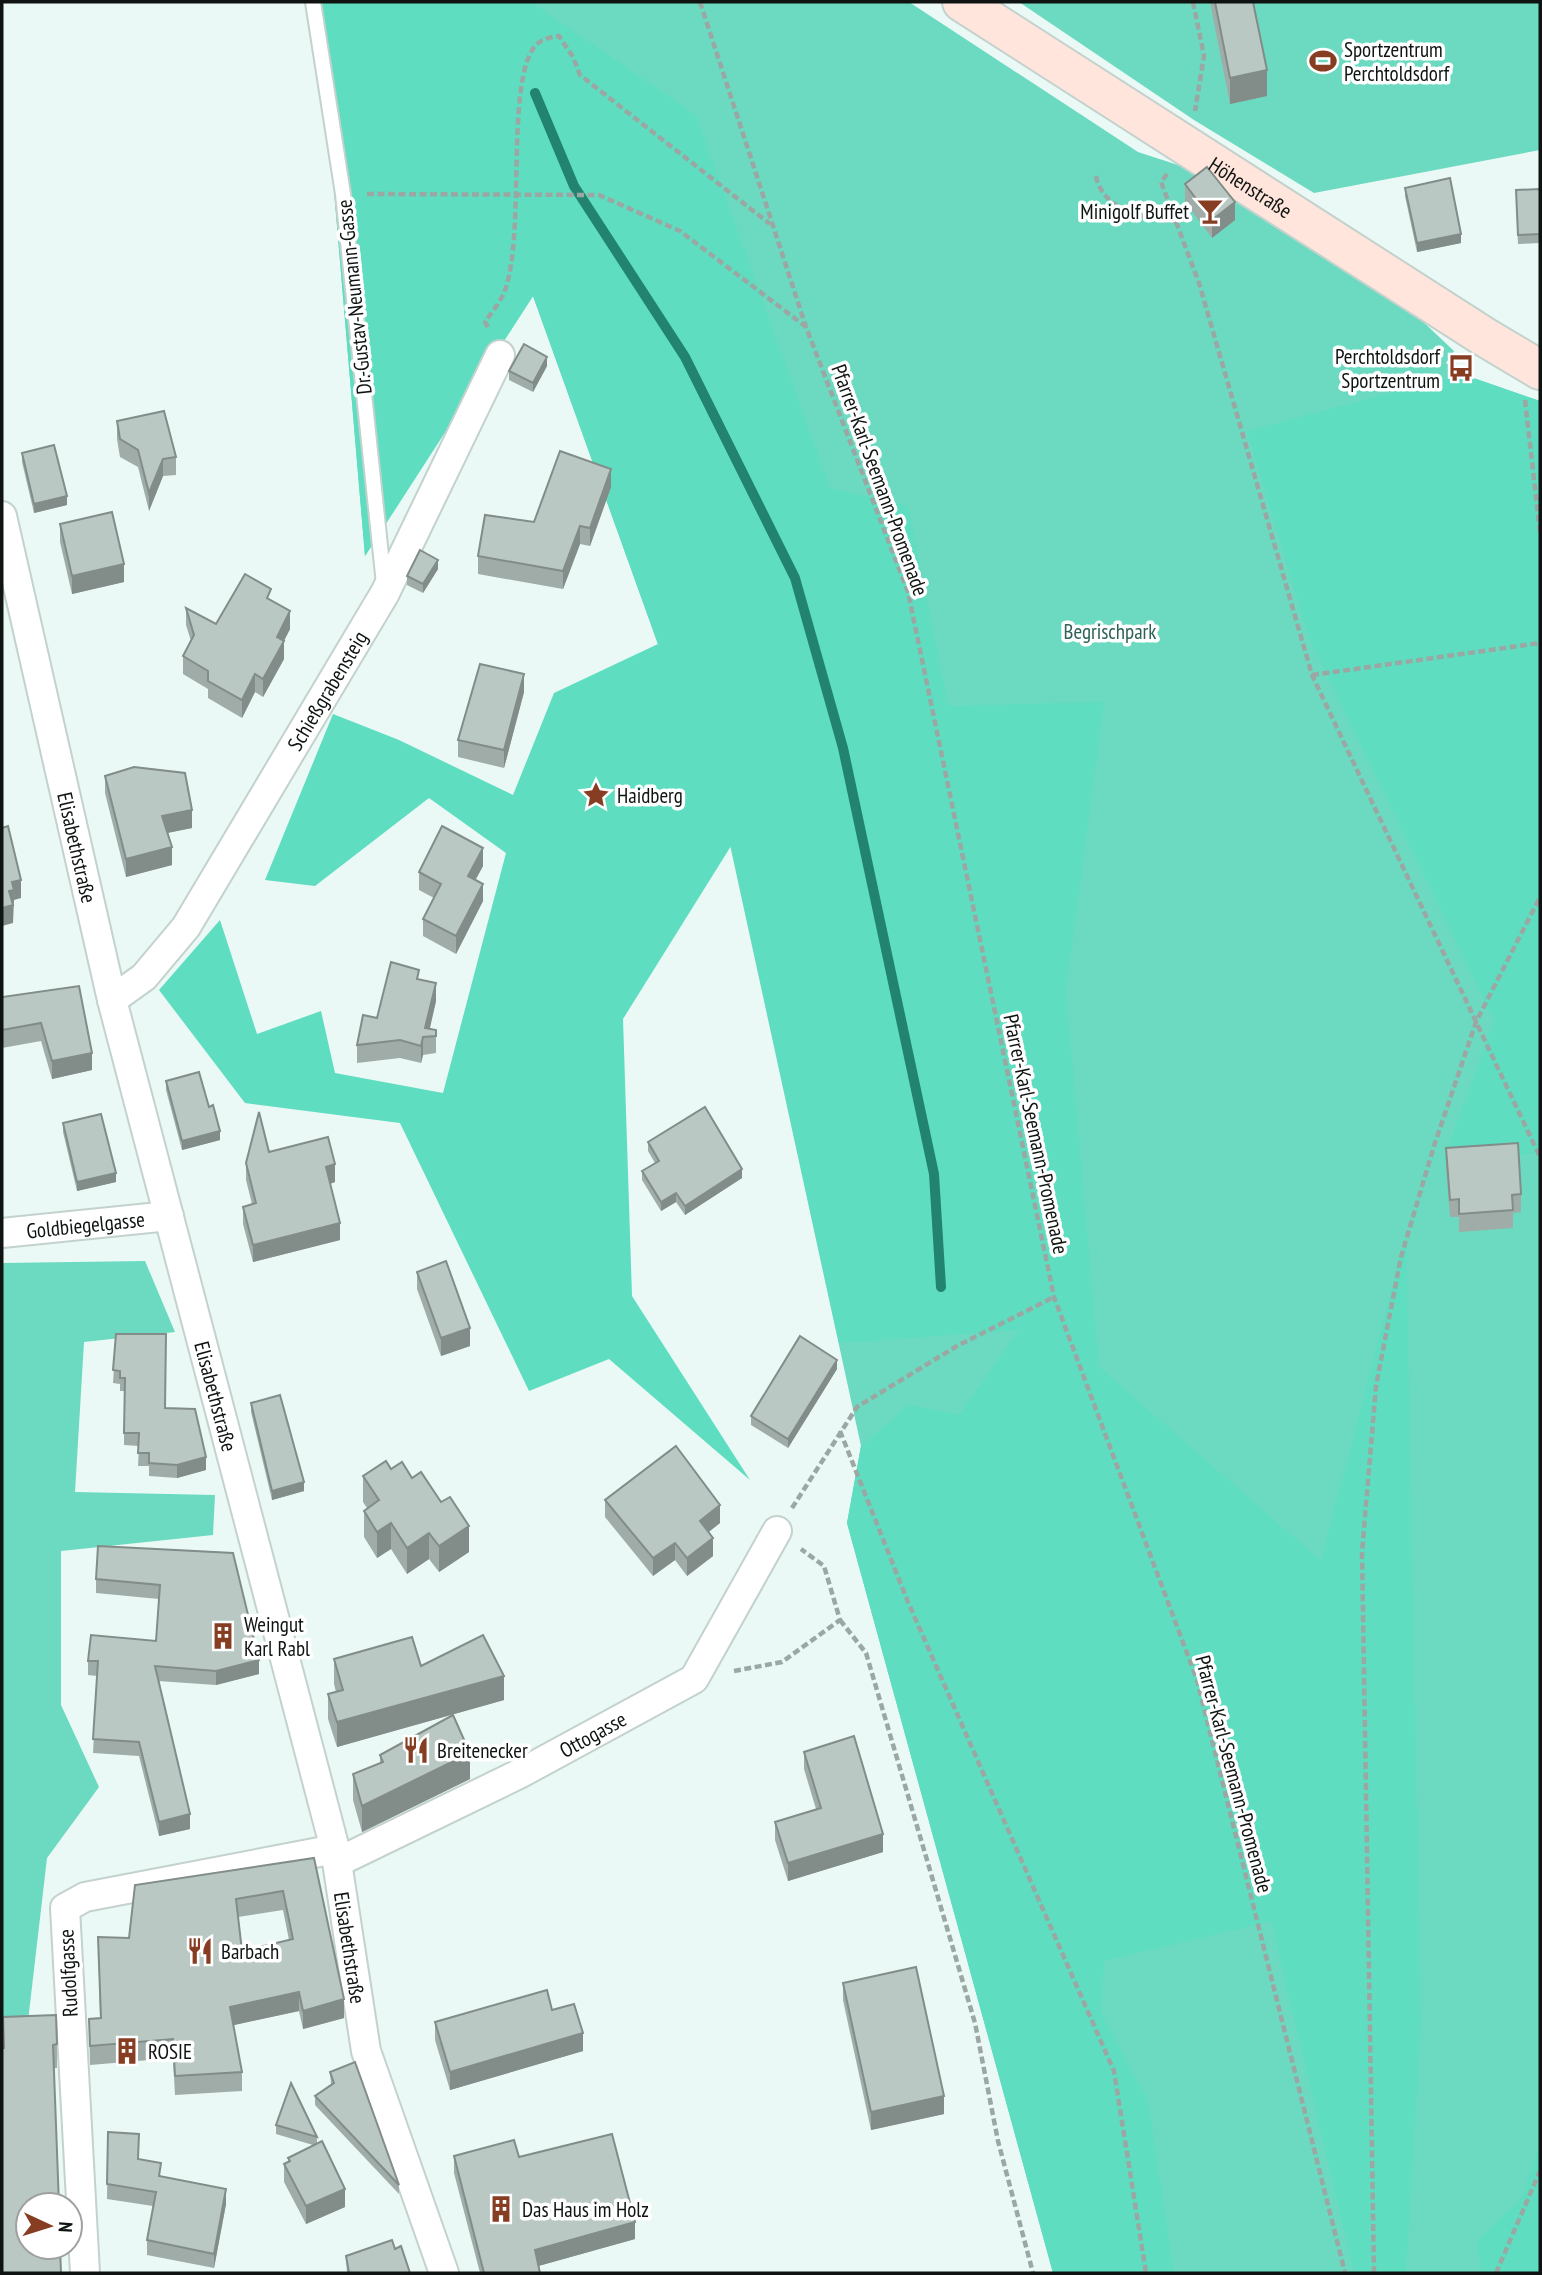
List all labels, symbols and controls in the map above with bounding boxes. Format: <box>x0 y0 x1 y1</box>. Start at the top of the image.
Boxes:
place label: Sportzentrum Perchtoldsdorf <box>1344 36 1450 87</box>
sports icon: Sportzentrum Perchtoldsdorf <box>1308 46 1338 76</box>
street label: Höhenstraße <box>1204 151 1297 224</box>
bar icon: Minigolf Buffet <box>1195 196 1225 226</box>
street label: Dr.-Gustav-Neumann-Gasse <box>330 198 378 396</box>
place label: Minigolf Buffet <box>1080 198 1189 225</box>
place label: Perchtoldsdorf Sportzentrum <box>1335 343 1441 394</box>
bus stop icon: Perchtoldsdorf Sportzentrum <box>1446 353 1476 383</box>
street label: Pfarrer-Karl-Seemann-Promenade <box>825 360 935 600</box>
park label: Begrischpark <box>1063 618 1157 645</box>
street label: Schießgrabensteig <box>281 626 373 755</box>
place icon: Haidberg <box>581 780 611 810</box>
place label: Haidberg <box>617 782 683 809</box>
street label: Elisabethstraße <box>52 790 103 906</box>
street label: Pfarrer-Karl-Seemann-Promenade <box>997 1012 1075 1256</box>
street label: Goldbiegelgasse <box>25 1205 146 1244</box>
street label: Elisabethstraße <box>189 1338 243 1454</box>
place label: Weingut Karl Rabl <box>244 1611 310 1662</box>
building icon: Weingut Karl Rabl <box>208 1621 238 1651</box>
street label: Pfarrer-Karl-Seemann-Promenade <box>1189 1652 1279 1896</box>
street label: Ottogasse <box>554 1705 631 1763</box>
restaurant icon: Breitenecker <box>401 1735 431 1765</box>
place label: Breitenecker <box>437 1737 528 1764</box>
street label: Elisabethstraße <box>328 1890 372 2006</box>
street label: Rudolfgasse <box>52 1928 84 2018</box>
restaurant icon: Barbach <box>185 1936 215 1966</box>
place label: Barbach <box>221 1938 279 1965</box>
building icon: ROSIE <box>112 2036 142 2066</box>
place label: ROSIE <box>148 2038 192 2065</box>
north arrow <box>14 2191 84 2261</box>
building icon: Das Haus im Holz <box>486 2194 516 2224</box>
place label: Das Haus im Holz <box>522 2196 649 2223</box>
text: N <box>54 2221 78 2233</box>

